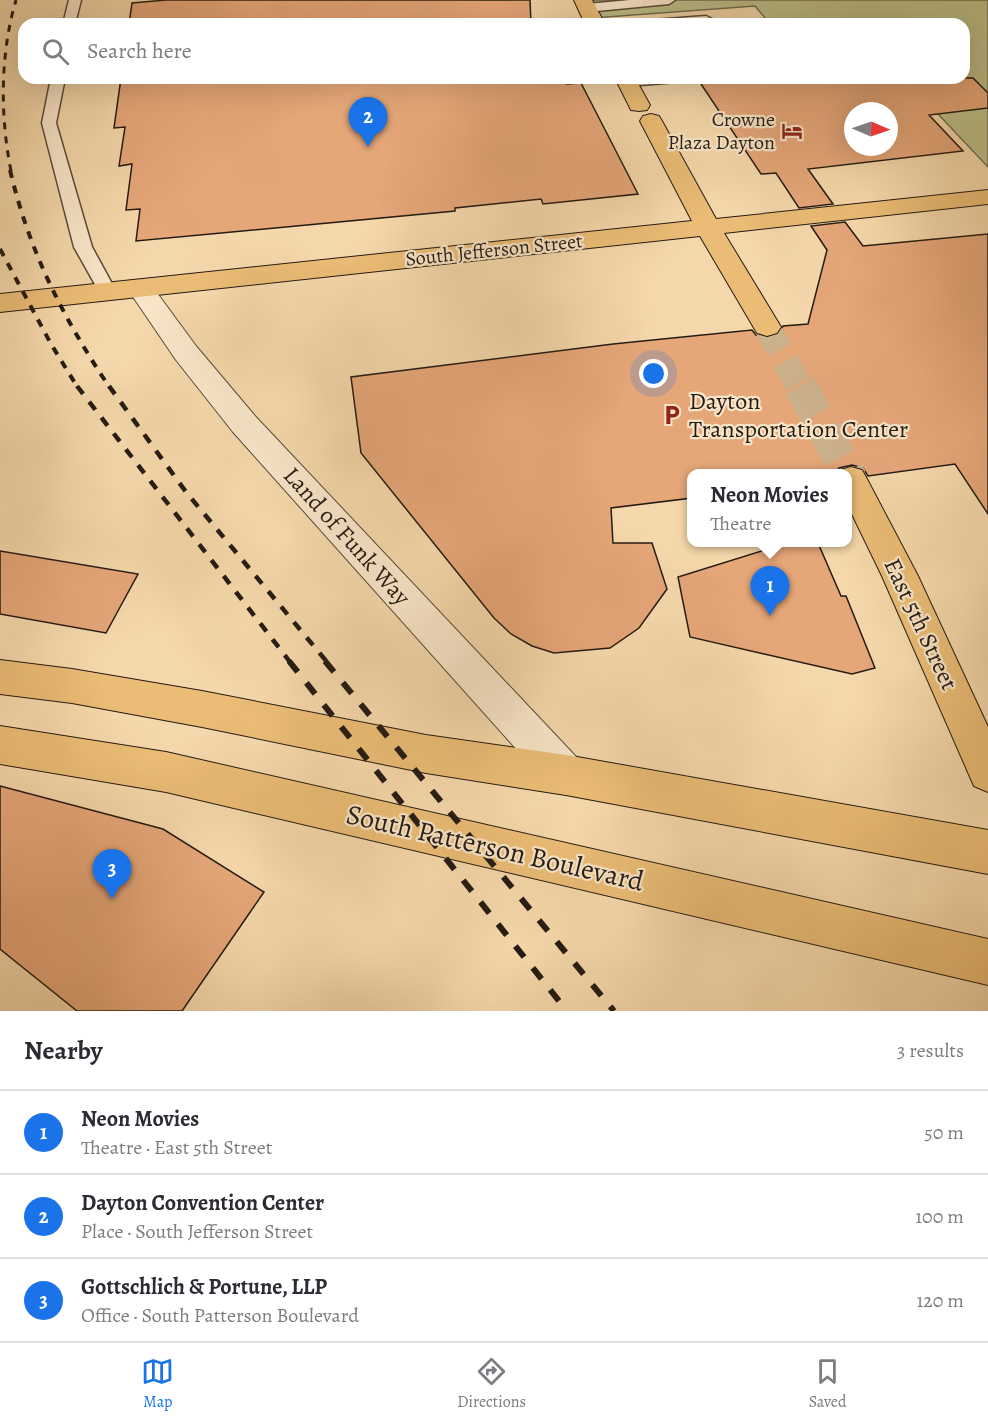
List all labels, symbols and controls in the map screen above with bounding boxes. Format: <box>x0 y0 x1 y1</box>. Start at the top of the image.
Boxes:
search box <box>18 18 970 84</box>
icon: search <box>39 35 72 68</box>
text: Search here <box>87 36 192 66</box>
pin: 2 <box>348 98 388 147</box>
north arrow <box>844 102 898 156</box>
place label: Crowne Plaza Dayton <box>668 106 775 156</box>
hotel icon: Crowne Plaza Dayton <box>780 119 804 143</box>
street label: South Jefferson Street <box>404 227 584 273</box>
your location <box>639 359 668 388</box>
place label: Dayton Transportation Center <box>689 385 908 445</box>
parking icon: Dayton Transportation Center <box>660 403 684 427</box>
street label: Land of Funk Way <box>276 460 418 612</box>
popup <box>687 469 852 547</box>
text: Neon Movies <box>710 480 829 510</box>
text: Theatre <box>710 510 771 537</box>
street label: East 5th Street <box>876 553 966 695</box>
pin: 1 <box>750 566 790 616</box>
street label: South Patterson Boulevard <box>342 795 648 901</box>
pin: 3 <box>92 850 132 899</box>
text: Nearby <box>24 1033 103 1068</box>
text: 3 results <box>897 1037 964 1064</box>
text: Neon Movies <box>81 1104 199 1134</box>
text: 1 <box>40 1119 47 1146</box>
text: 50 m <box>924 1119 964 1146</box>
text: Theatre · East 5th Street <box>81 1134 272 1161</box>
text: Dayton Convention Center <box>81 1188 324 1218</box>
text: 2 <box>39 1203 48 1230</box>
text: 100 m <box>915 1203 964 1230</box>
text: Place · South Jefferson Street <box>81 1218 313 1245</box>
text: Gottschlich & Portune, LLP <box>81 1272 327 1302</box>
text: 3 <box>39 1287 48 1314</box>
text: 120 m <box>916 1287 964 1314</box>
text: Office · South Patterson Boulevard <box>81 1302 359 1329</box>
tab: Map <box>141 1355 174 1413</box>
tab: Directions <box>457 1355 526 1413</box>
tab: Saved <box>809 1355 847 1413</box>

